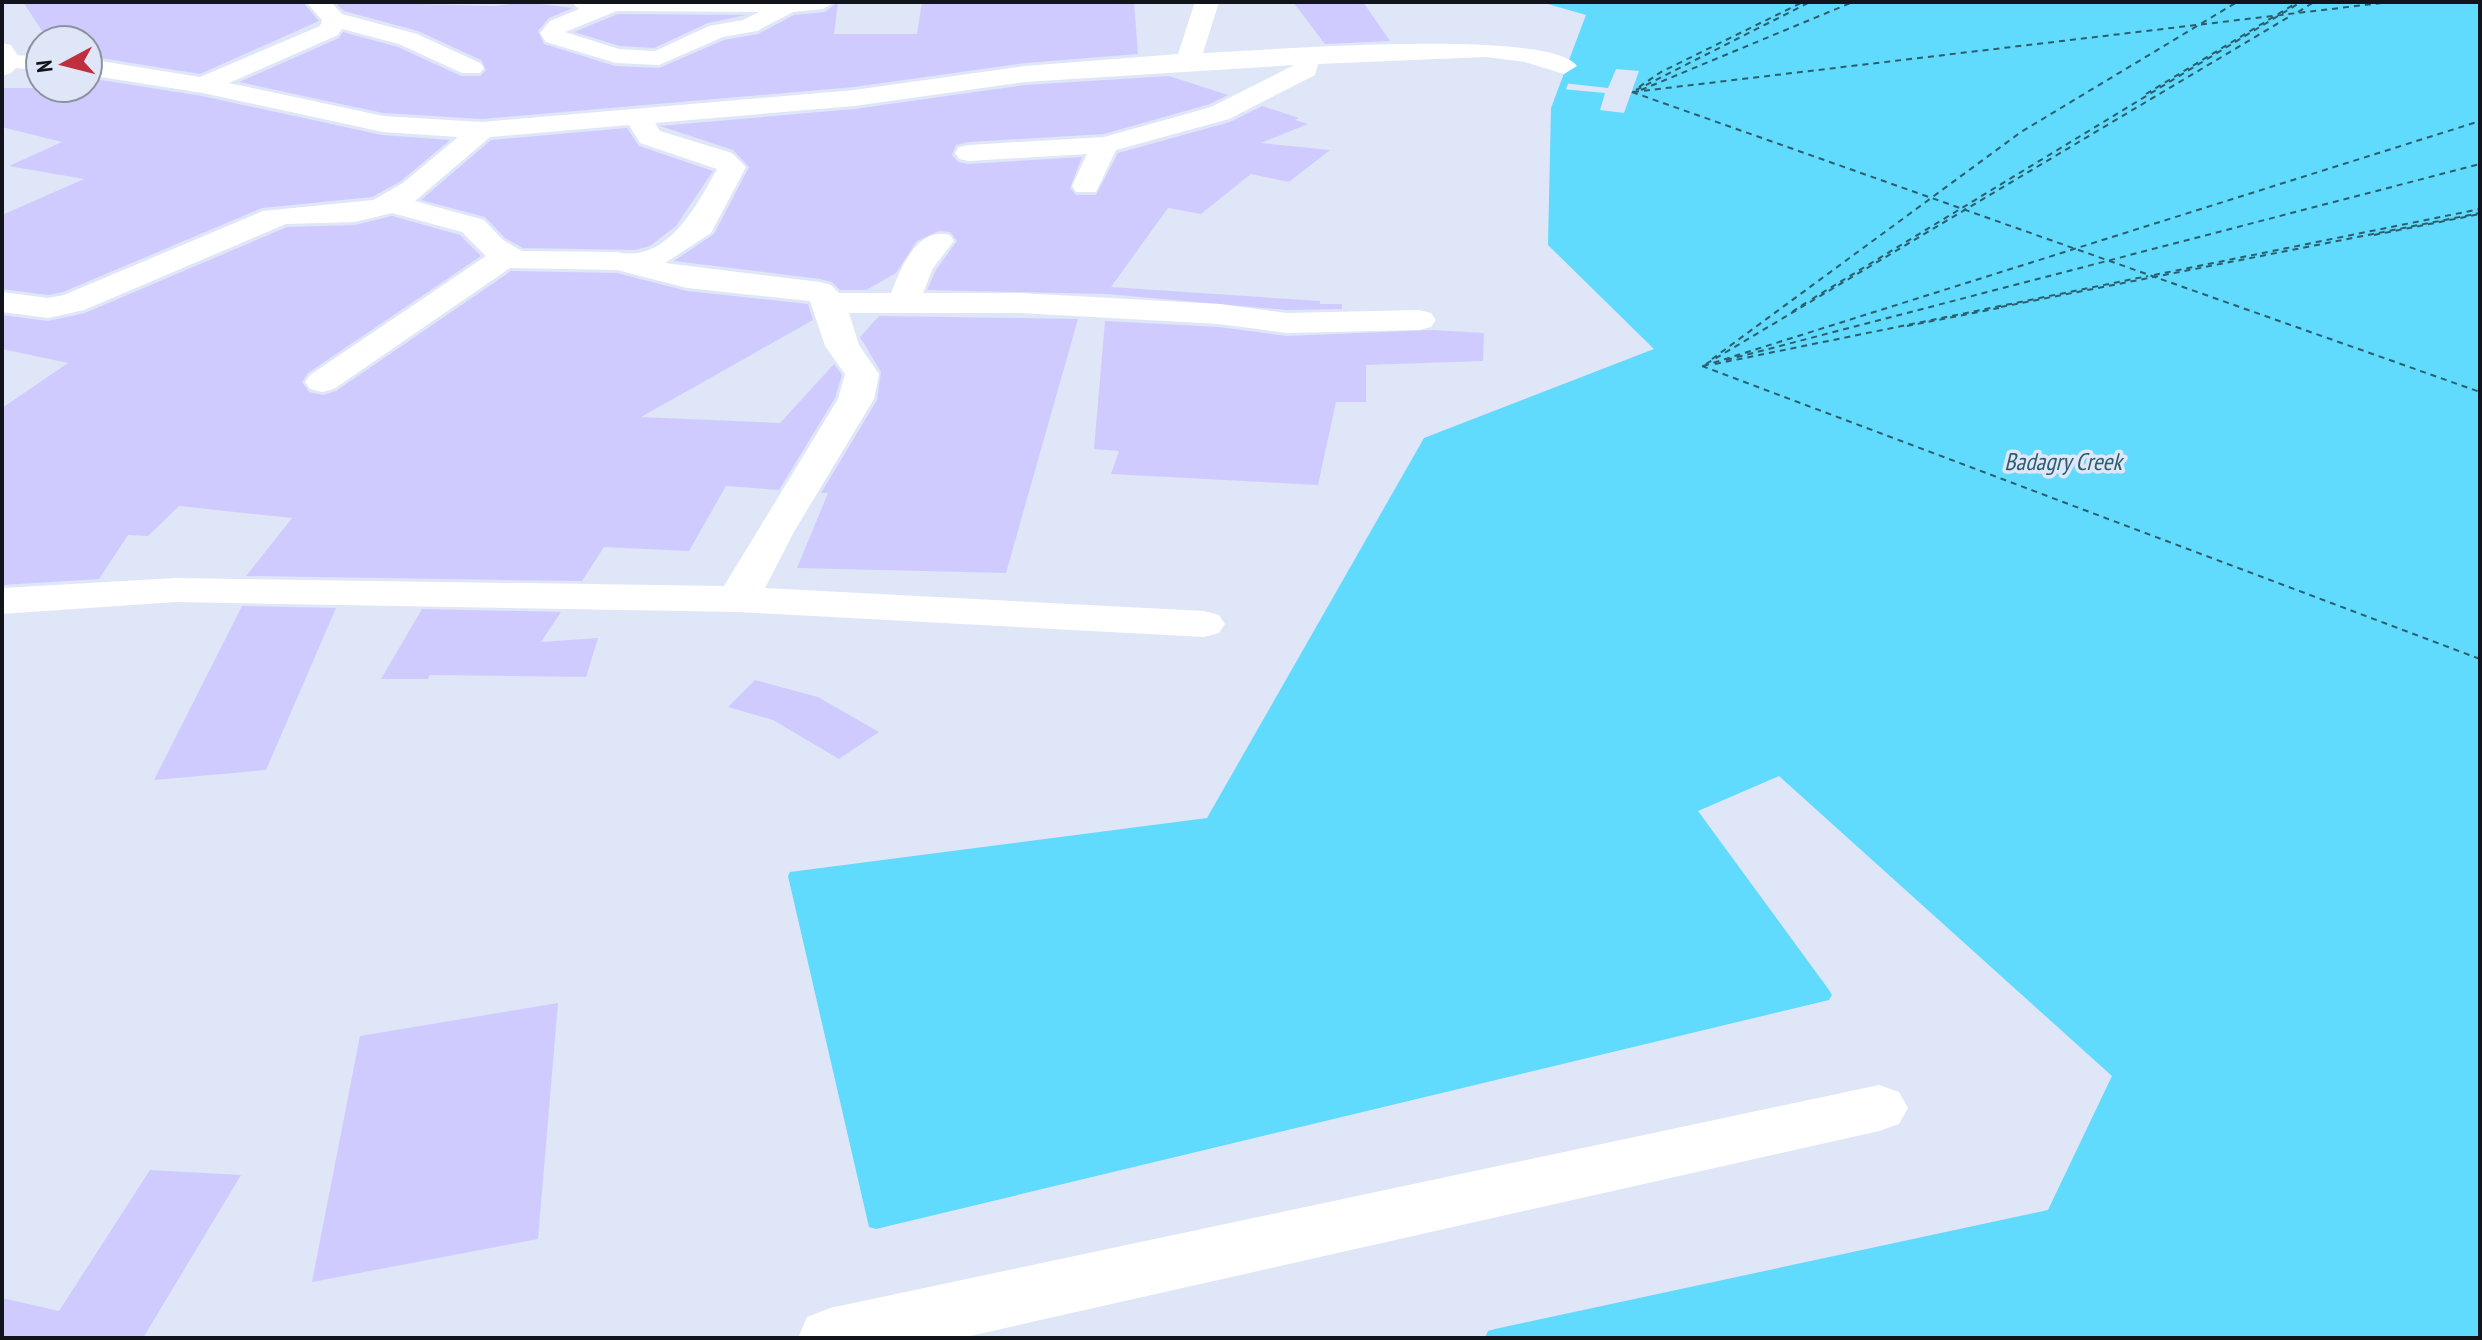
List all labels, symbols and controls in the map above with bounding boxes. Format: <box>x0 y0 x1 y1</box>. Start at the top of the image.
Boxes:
north arrow <box>24 24 104 104</box>
text: N <box>30 59 59 74</box>
water label: Badagry Creek <box>2004 446 2124 477</box>

